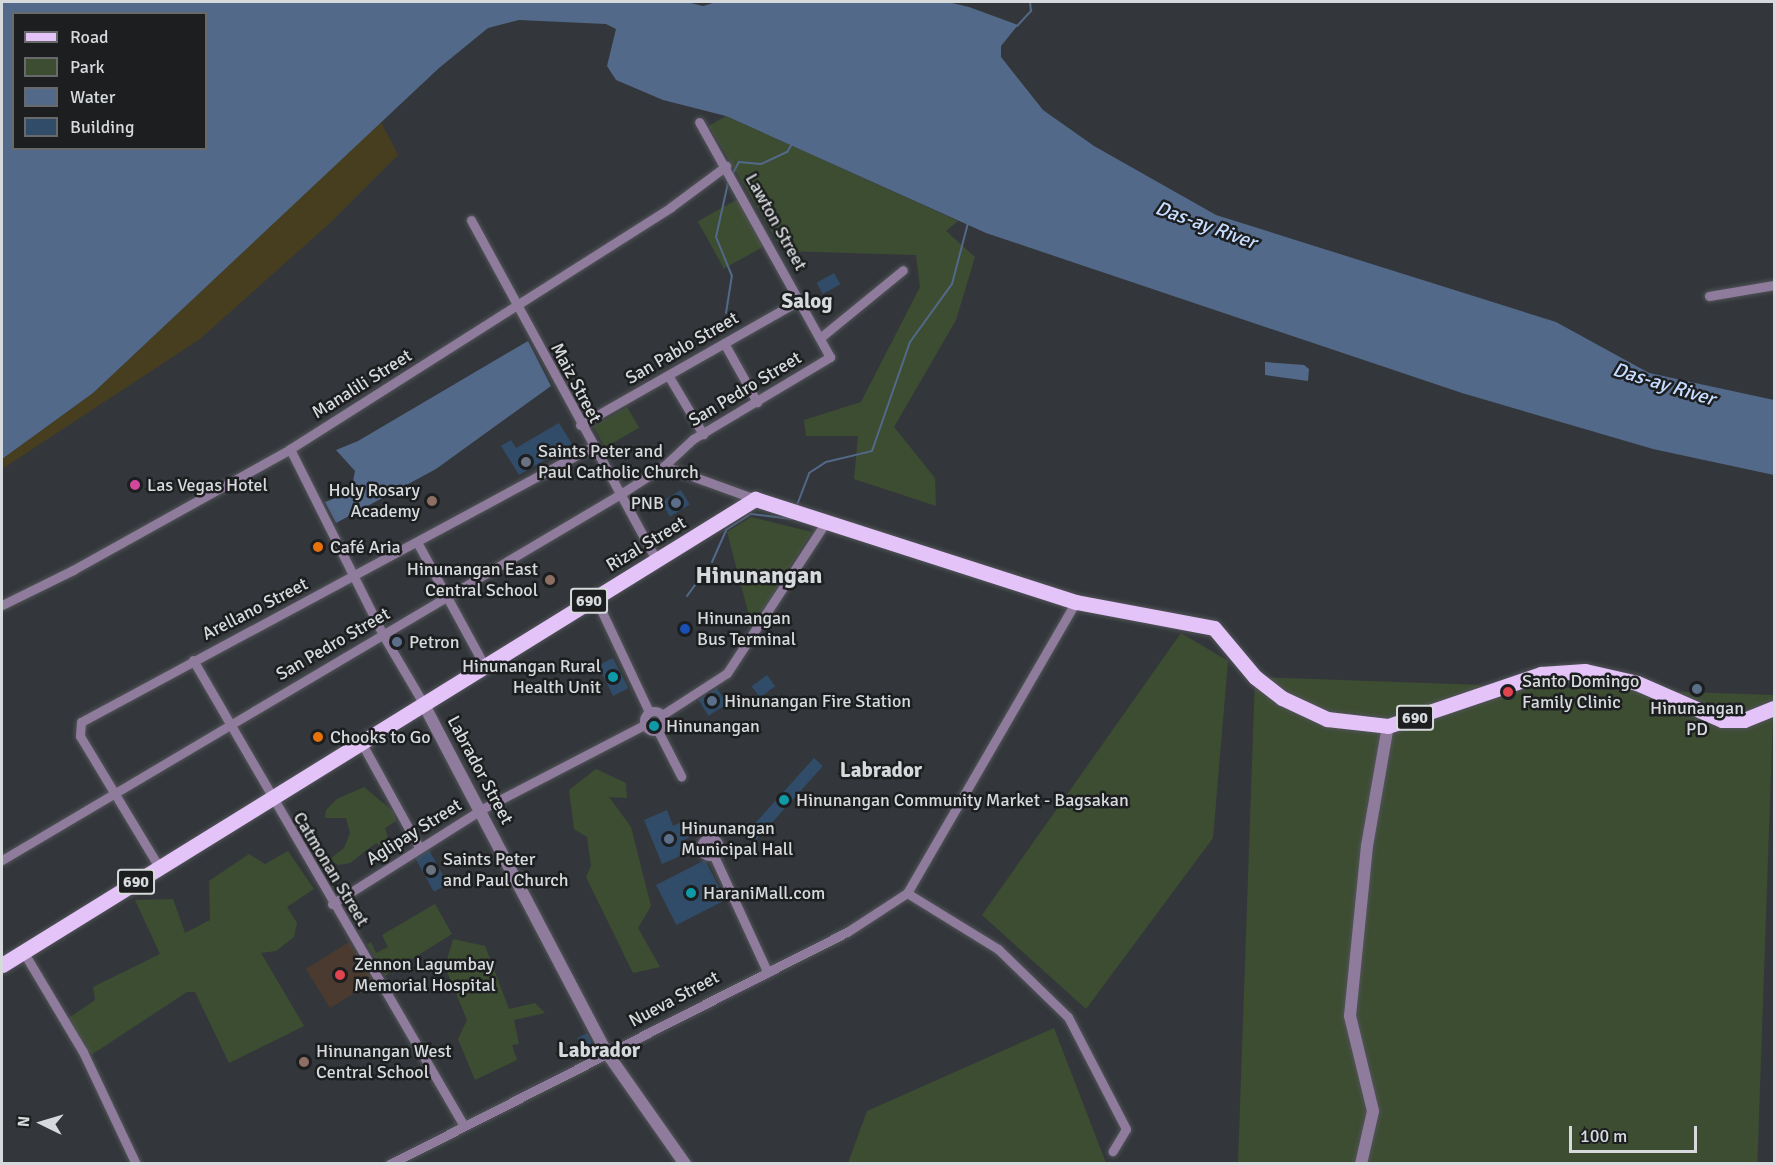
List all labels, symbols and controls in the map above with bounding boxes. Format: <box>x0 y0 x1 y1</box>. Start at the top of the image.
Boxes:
legend <box>12 12 207 150</box>
text: Road <box>70 26 109 48</box>
text: Park <box>70 56 105 78</box>
text: Water <box>70 86 115 108</box>
text: Building <box>70 116 134 138</box>
street label: Lawton Street <box>740 170 812 274</box>
water label: Das-ay River <box>1152 196 1260 254</box>
district label: Salog <box>781 288 833 314</box>
street label: San Pablo Street <box>622 307 742 389</box>
street label: Maiz Street <box>546 339 606 427</box>
street label: Manalili Street <box>308 345 416 423</box>
street label: San Pedro Street <box>685 347 805 431</box>
water label: Das-ay River <box>1610 357 1718 411</box>
place label: Saints Peter and Paul Catholic Church <box>538 441 699 484</box>
marker: Saints Peter and Paul Catholic Church <box>519 455 533 469</box>
place label: Las Vegas Hotel <box>147 474 268 496</box>
marker: Las Vegas Hotel <box>128 478 142 492</box>
place label: Holy Rosary Academy <box>329 480 420 522</box>
place label: PNB <box>631 492 664 514</box>
marker: Holy Rosary Academy <box>425 494 439 508</box>
marker: PNB <box>669 496 683 510</box>
street label: Rizal Street <box>602 512 690 576</box>
place label: Café Aria <box>330 536 401 558</box>
marker: Café Aria <box>311 540 325 554</box>
place label: Hinunangan East Central School <box>407 559 538 602</box>
district label: Hinunangan <box>696 562 822 590</box>
street label: Arellano Street <box>198 573 312 645</box>
marker: Hinunangan East Central School <box>543 573 557 587</box>
road number: 690 <box>570 588 608 614</box>
street label: San Pedro Street <box>272 603 394 685</box>
place label: Hinunangan Bus Terminal <box>697 608 796 650</box>
marker: Hinunangan Bus Terminal <box>678 622 692 636</box>
place label: Petron <box>409 631 459 653</box>
marker: Petron <box>390 635 404 649</box>
place label: Hinunangan Rural Health Unit <box>462 656 601 698</box>
marker: Hinunangan Rural Health Unit <box>606 670 620 684</box>
place label: Santo Domingo Family Clinic <box>1522 671 1639 714</box>
marker: Hinunangan PD <box>1690 682 1704 696</box>
marker: Santo Domingo Family Clinic <box>1499 683 1517 701</box>
place label: Hinunangan Fire Station <box>724 690 911 712</box>
marker: Hinunangan Fire Station <box>705 694 719 708</box>
place label: Hinunangan PD <box>1650 698 1744 740</box>
road number: 690 <box>1396 705 1434 731</box>
street label: Labrador Street <box>442 712 518 828</box>
place label: Hinunangan <box>666 715 760 737</box>
marker: Hinunangan <box>647 719 661 733</box>
place label: Chooks to Go <box>330 726 431 748</box>
marker: Chooks to Go <box>311 730 325 744</box>
district label: Labrador <box>840 757 922 783</box>
place label: Hinunangan Community Market - Bagsakan <box>796 789 1129 811</box>
marker: Hinunangan Community Market - Bagsakan <box>777 793 791 807</box>
street label: Aglipay Street <box>362 794 466 870</box>
street label: Catmonan Street <box>288 808 374 930</box>
place label: Hinunangan Municipal Hall <box>681 818 793 860</box>
marker: Hinunangan Municipal Hall <box>662 832 676 846</box>
place label: Saints Peter and Paul Church <box>443 849 569 892</box>
marker: Saints Peter and Paul Church <box>424 863 438 877</box>
road number: 690 <box>116 869 156 895</box>
place label: HaraniMall.com <box>703 882 825 904</box>
marker: HaraniMall.com <box>684 886 698 900</box>
place label: Zennon Lagumbay Memorial Hospital <box>354 954 496 996</box>
marker: Zennon Lagumbay Memorial Hospital <box>331 966 349 984</box>
street label: Nueva Street <box>625 966 723 1032</box>
district label: Labrador <box>558 1037 640 1063</box>
place label: Hinunangan West Central School <box>316 1041 452 1084</box>
marker: Hinunangan West Central School <box>297 1055 311 1069</box>
north arrow <box>12 1093 72 1153</box>
scale bar <box>1572 1114 1700 1152</box>
text: N <box>14 1115 35 1128</box>
text: 100 m <box>1580 1125 1627 1147</box>

